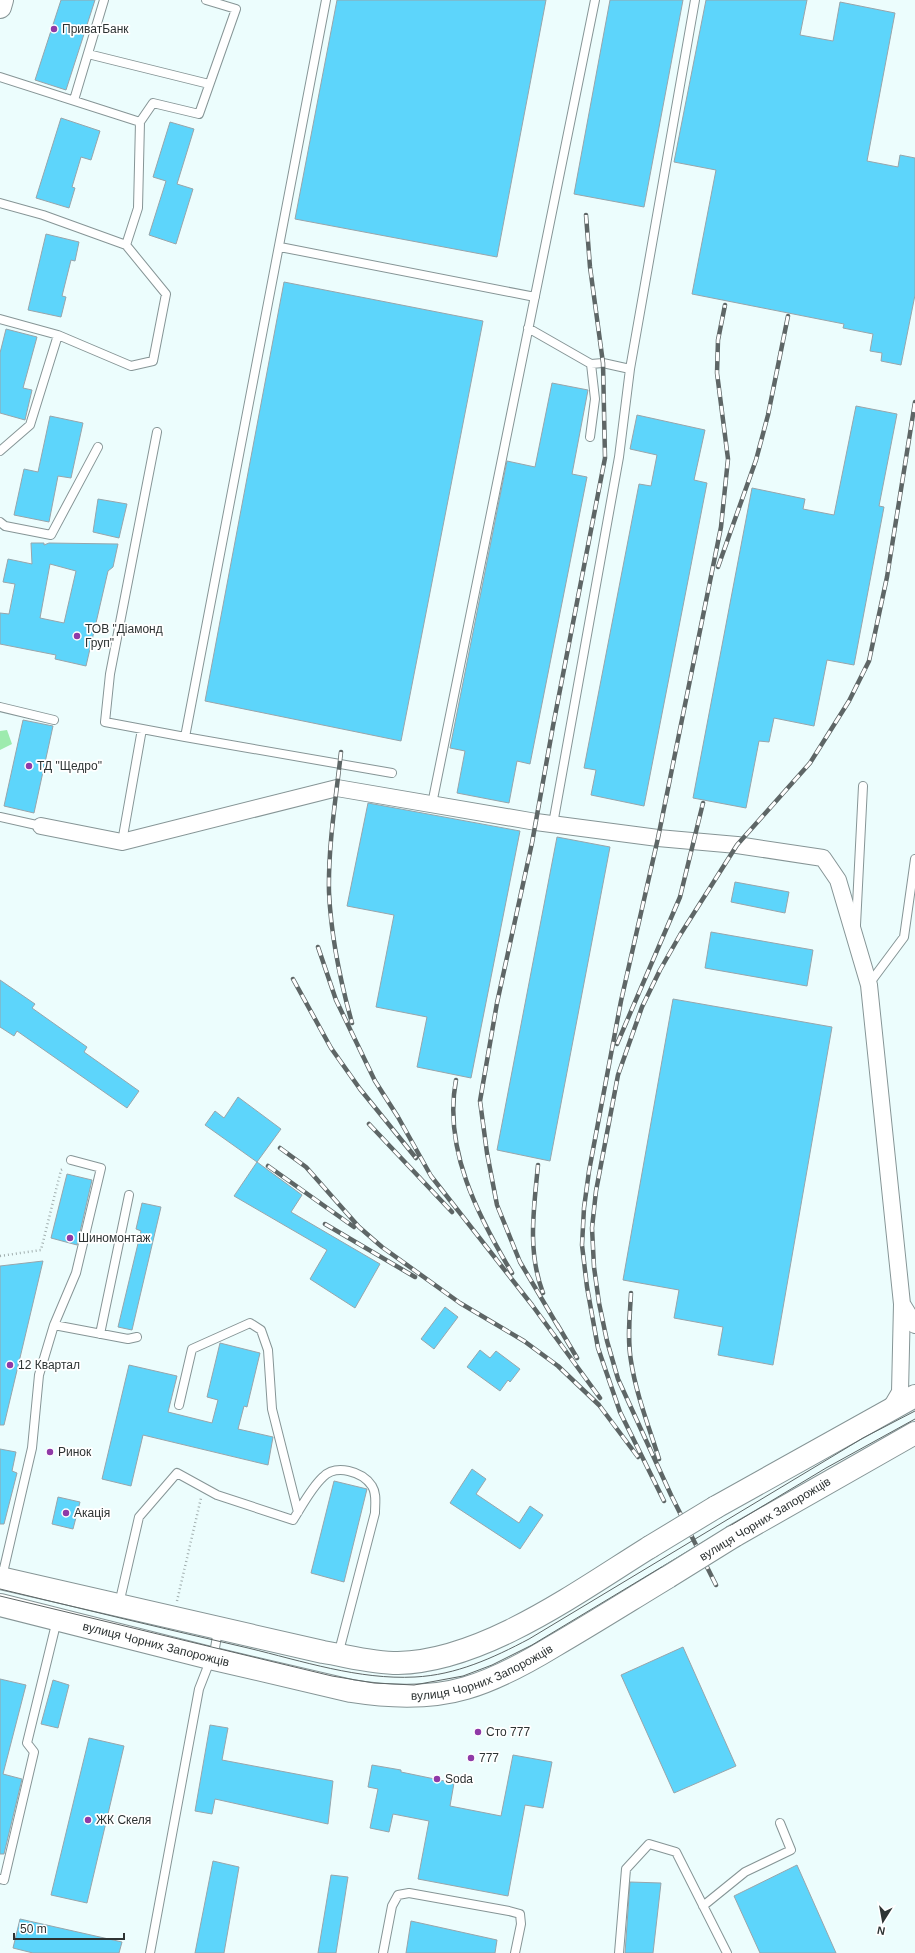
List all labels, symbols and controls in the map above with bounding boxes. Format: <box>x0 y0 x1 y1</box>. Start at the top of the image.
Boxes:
place label: ПриватБанк <box>62 22 129 36</box>
marker: ПриватБанк <box>49 24 59 34</box>
place label: ТОВ "Діамонд Груп" <box>85 622 163 650</box>
marker: ТОВ "Діамонд Груп" <box>72 631 82 641</box>
place label: ТД "Щедро" <box>37 759 102 773</box>
marker: ТД "Щедро" <box>24 761 34 771</box>
place label: Шиномонтаж <box>78 1231 151 1245</box>
marker: Шиномонтаж <box>65 1233 75 1243</box>
place label: 12 Квартал <box>18 1358 80 1372</box>
marker: 12 Квартал <box>5 1360 15 1370</box>
place label: Ринок <box>58 1445 92 1459</box>
marker: Ринок <box>45 1447 55 1457</box>
street label: вулиця Чорних Запорожців <box>697 1474 833 1564</box>
place label: Акація <box>74 1506 110 1520</box>
marker: Акація <box>61 1508 71 1518</box>
street label: вулиця Чорних Запорожців <box>81 1619 231 1669</box>
street label: вулиця Чорних Запорожців <box>411 1641 555 1703</box>
place label: Сто 777 <box>486 1725 530 1739</box>
marker: Сто 777 <box>473 1727 483 1737</box>
place label: 777 <box>479 1751 499 1765</box>
marker: 777 <box>466 1753 476 1763</box>
place label: Soda <box>445 1772 473 1786</box>
marker: Soda <box>432 1774 442 1784</box>
place label: ЖК Скеля <box>96 1813 151 1827</box>
marker: ЖК Скеля <box>83 1815 93 1825</box>
north arrow <box>863 1901 903 1941</box>
scale bar <box>14 1915 124 1941</box>
text: 50 m <box>20 1922 47 1936</box>
text: N <box>876 1924 886 1937</box>

